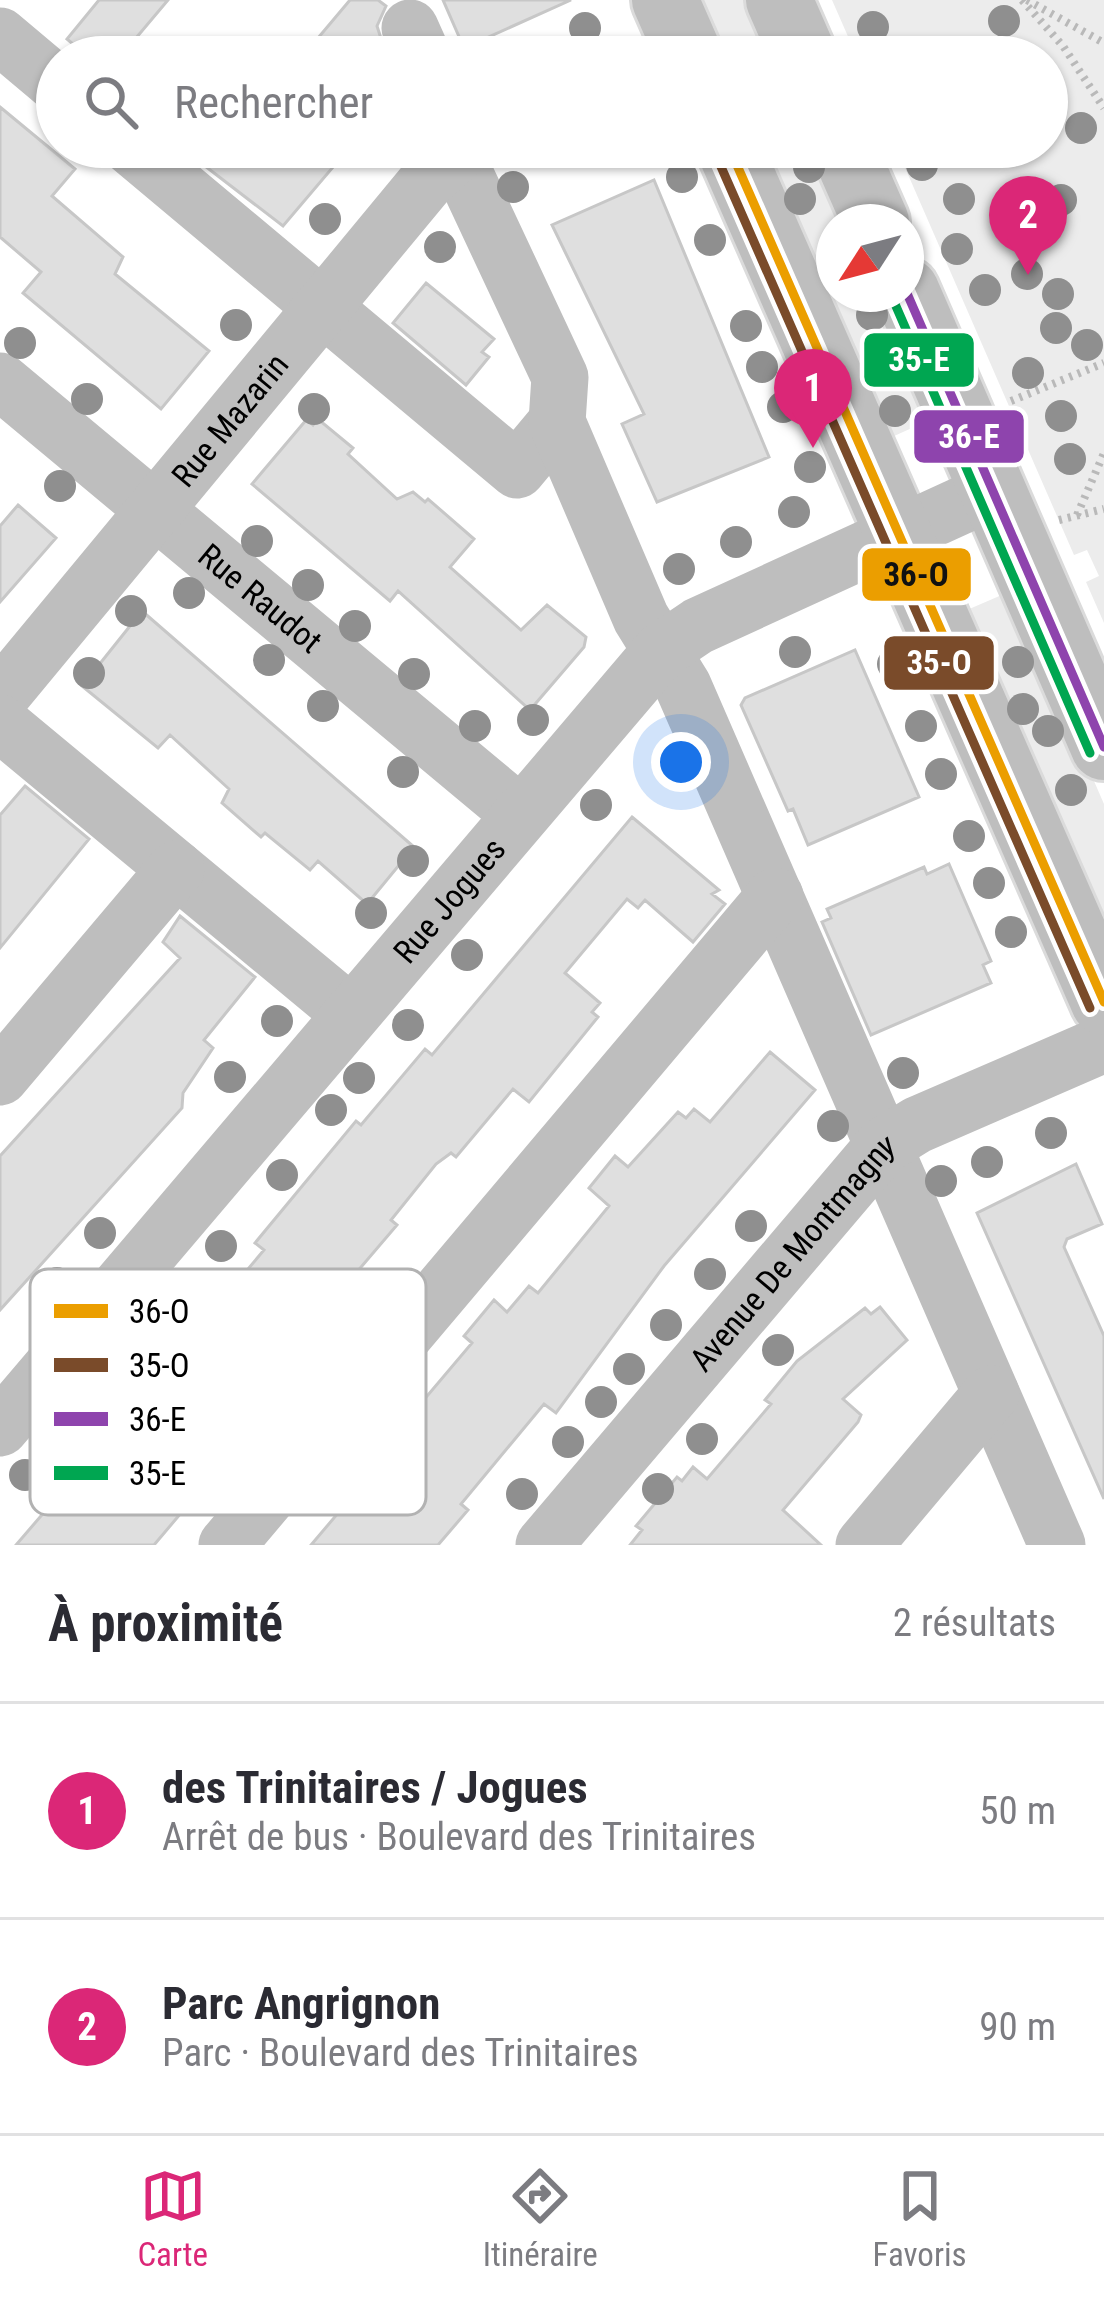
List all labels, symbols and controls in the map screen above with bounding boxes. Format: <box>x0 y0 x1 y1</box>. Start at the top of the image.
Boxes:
search box <box>36 36 1068 168</box>
icon: search <box>78 69 144 135</box>
text: Rechercher <box>174 76 373 129</box>
pin: 2 <box>989 176 1067 275</box>
north arrow <box>816 204 924 312</box>
line badge: 35-E <box>862 331 976 389</box>
text: 35-E <box>888 340 950 379</box>
street label: Rue Mazarin <box>164 345 296 495</box>
pin: 1 <box>774 349 852 448</box>
line badge: 36-E <box>912 408 1026 465</box>
text: 36-E <box>938 417 1000 456</box>
street label: Rue Raudot <box>191 536 330 661</box>
line badge: 36-O <box>860 546 973 603</box>
text: 36-O <box>883 555 949 594</box>
line badge: 35-O <box>882 634 996 692</box>
text: 35-O <box>906 643 972 682</box>
your location <box>651 732 711 792</box>
street label: Rue Jogues <box>385 830 513 971</box>
street label: Avenue De Montmagny <box>682 1125 902 1379</box>
legend <box>30 1269 426 1515</box>
text: 36-O <box>129 1292 190 1331</box>
text: 35-O <box>129 1346 190 1385</box>
text: 36-E <box>129 1400 186 1439</box>
text: 35-E <box>129 1454 186 1493</box>
text: À proximité <box>48 1594 283 1653</box>
text: 2 résultats <box>893 1600 1056 1646</box>
text: des Trinitaires / Jogues <box>162 1761 588 1814</box>
text: 1 <box>77 1788 97 1834</box>
text: 50 m <box>979 1788 1056 1834</box>
text: Arrêt de bus · Boulevard des Trinitaires <box>162 1814 756 1860</box>
text: Parc Angrignon <box>162 1977 440 2030</box>
text: 2 <box>77 2004 97 2050</box>
text: 90 m <box>979 2004 1056 2050</box>
text: Parc · Boulevard des Trinitaires <box>162 2030 639 2076</box>
tab: Carte <box>137 2163 208 2274</box>
tab: Itinéraire <box>483 2163 598 2274</box>
tab: Favoris <box>873 2163 967 2274</box>

